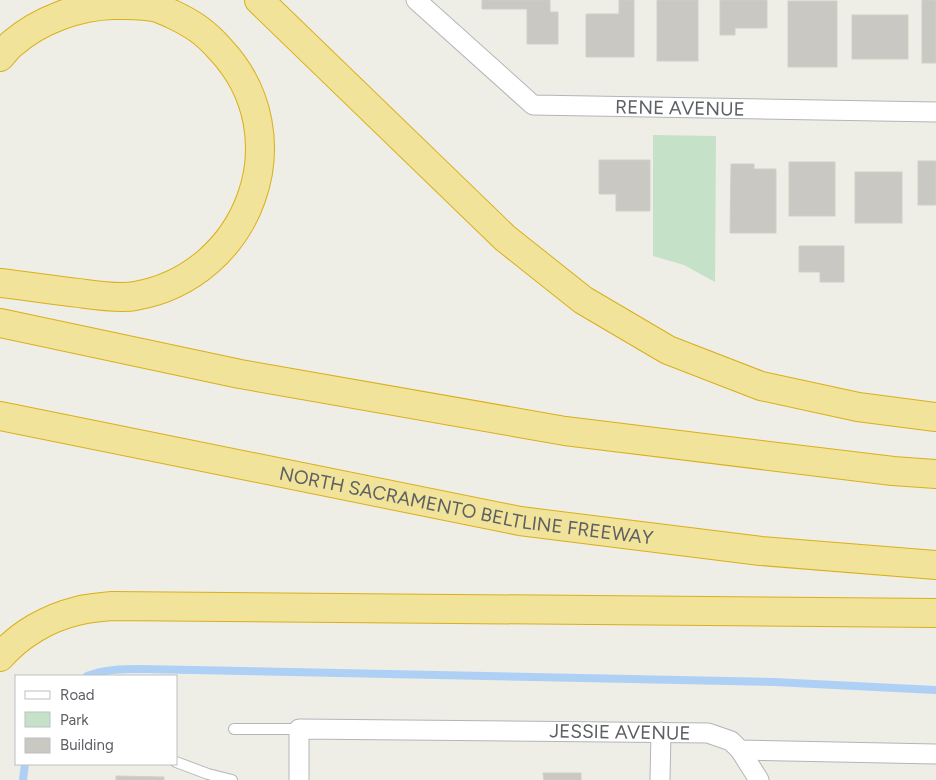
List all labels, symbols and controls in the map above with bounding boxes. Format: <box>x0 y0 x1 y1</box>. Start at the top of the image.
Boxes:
street label: RENE AVENUE <box>615 95 745 121</box>
street label: NORTH SACRAMENTO BELTLINE FREEWAY <box>277 461 655 549</box>
legend <box>15 675 178 765</box>
text: Road <box>60 686 95 704</box>
text: Park <box>60 711 89 729</box>
street label: JESSIE AVENUE <box>549 719 691 745</box>
text: Building <box>60 736 114 754</box>

